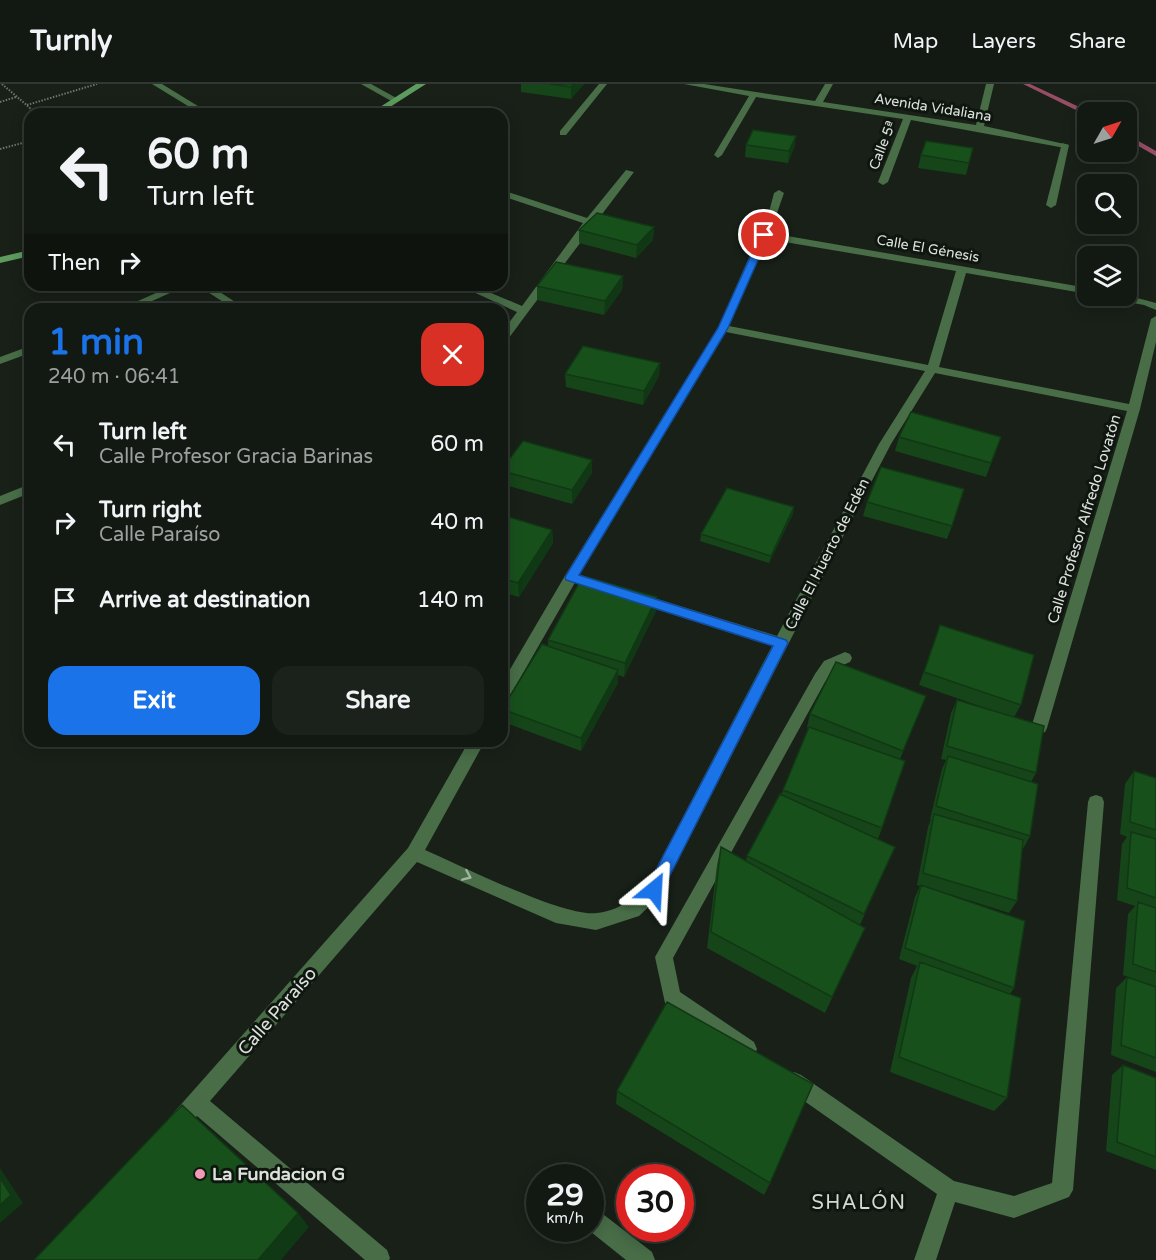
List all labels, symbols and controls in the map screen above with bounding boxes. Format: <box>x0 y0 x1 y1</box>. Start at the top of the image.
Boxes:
text: Turnly <box>30 24 112 58</box>
text: Map <box>893 29 938 54</box>
text: Layers <box>971 29 1036 54</box>
text: Share <box>1069 29 1126 54</box>
street label: Avenida Vidaliana <box>873 90 993 125</box>
north arrow <box>1077 102 1137 162</box>
map controls <box>1077 102 1137 306</box>
street label: Calle 5ª <box>865 118 900 172</box>
text: 60 m <box>147 129 249 180</box>
icon: left <box>48 132 126 210</box>
button: search <box>1077 174 1137 234</box>
text: Turn left <box>147 180 254 213</box>
pin <box>738 209 789 260</box>
icon: arrive <box>747 218 780 251</box>
street label: Calle El Génesis <box>875 231 981 266</box>
icon: right <box>113 246 146 279</box>
button: layers <box>1077 246 1137 306</box>
text: Then <box>48 250 101 276</box>
text: 1 min <box>48 321 144 364</box>
button: close <box>421 323 484 386</box>
text: 240 m · 06:41 <box>48 365 180 389</box>
street label: Calle Profesor Alfredo Lovatón <box>1044 412 1124 626</box>
text: Turn left <box>99 419 187 445</box>
icon: left <box>48 428 81 461</box>
text: 60 m <box>430 431 484 457</box>
text: Calle Profesor Gracia Barinas <box>99 445 373 469</box>
street label: Calle El Huerto de Edén <box>781 475 873 633</box>
text: Turn right <box>99 497 201 523</box>
icon: right <box>48 506 81 539</box>
text: 40 m <box>430 509 484 535</box>
text: Calle Paraíso <box>99 523 220 547</box>
icon: arrive <box>48 584 81 617</box>
text: Arrive at destination <box>99 587 310 613</box>
text: 140 m <box>417 587 484 613</box>
button: Exit <box>48 666 260 735</box>
button: Share <box>272 666 484 735</box>
position arrow <box>622 858 686 922</box>
one-way arrow <box>461 869 472 881</box>
street label: Calle Paraíso <box>233 963 321 1059</box>
place label: La Fundacion G <box>212 1163 345 1185</box>
speed limit sign: 30 <box>616 1164 694 1242</box>
marker: La Fundacion G <box>193 1167 207 1181</box>
text: 29 <box>546 1177 584 1214</box>
district label: SHALÓN <box>811 1190 907 1215</box>
text: km/h <box>546 1209 584 1227</box>

